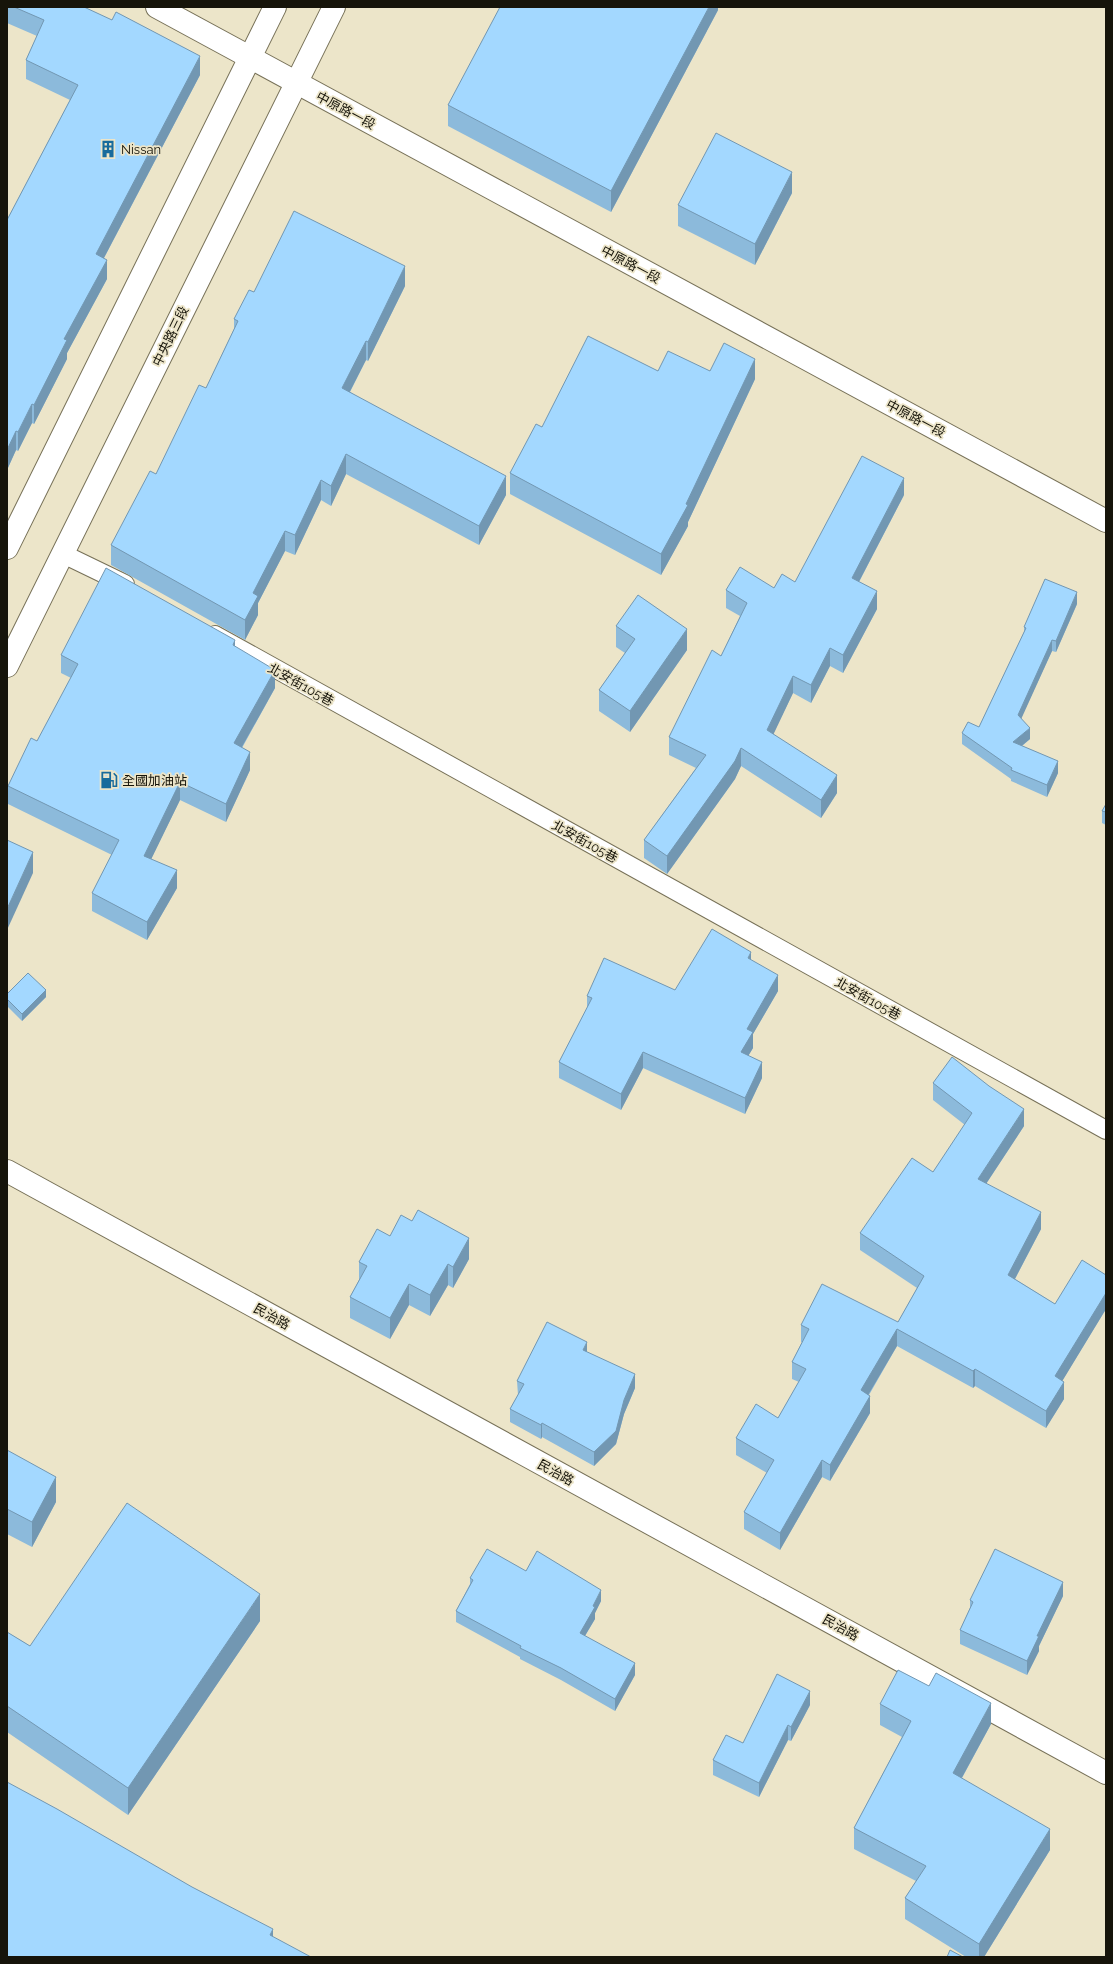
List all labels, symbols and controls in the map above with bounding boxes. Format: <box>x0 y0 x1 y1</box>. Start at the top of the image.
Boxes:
street label: 中原路一段 <box>314 89 378 132</box>
building icon: Nissan <box>98 139 118 159</box>
place label: Nissan <box>121 142 161 157</box>
street label: 中原路一段 <box>599 243 663 286</box>
street label: 中央路三段 <box>149 304 191 369</box>
street label: 中原路一段 <box>884 397 948 440</box>
street label: 北安街105巷 <box>265 660 336 709</box>
fuel station icon: 全國加油站 <box>99 770 119 790</box>
place label: 全國加油站 <box>122 773 187 788</box>
street label: 北安街105巷 <box>549 817 620 866</box>
street label: 北安街105巷 <box>832 974 903 1023</box>
street label: 民治路 <box>251 1300 292 1332</box>
street label: 民治路 <box>535 1456 576 1488</box>
street label: 民治路 <box>820 1611 861 1643</box>

